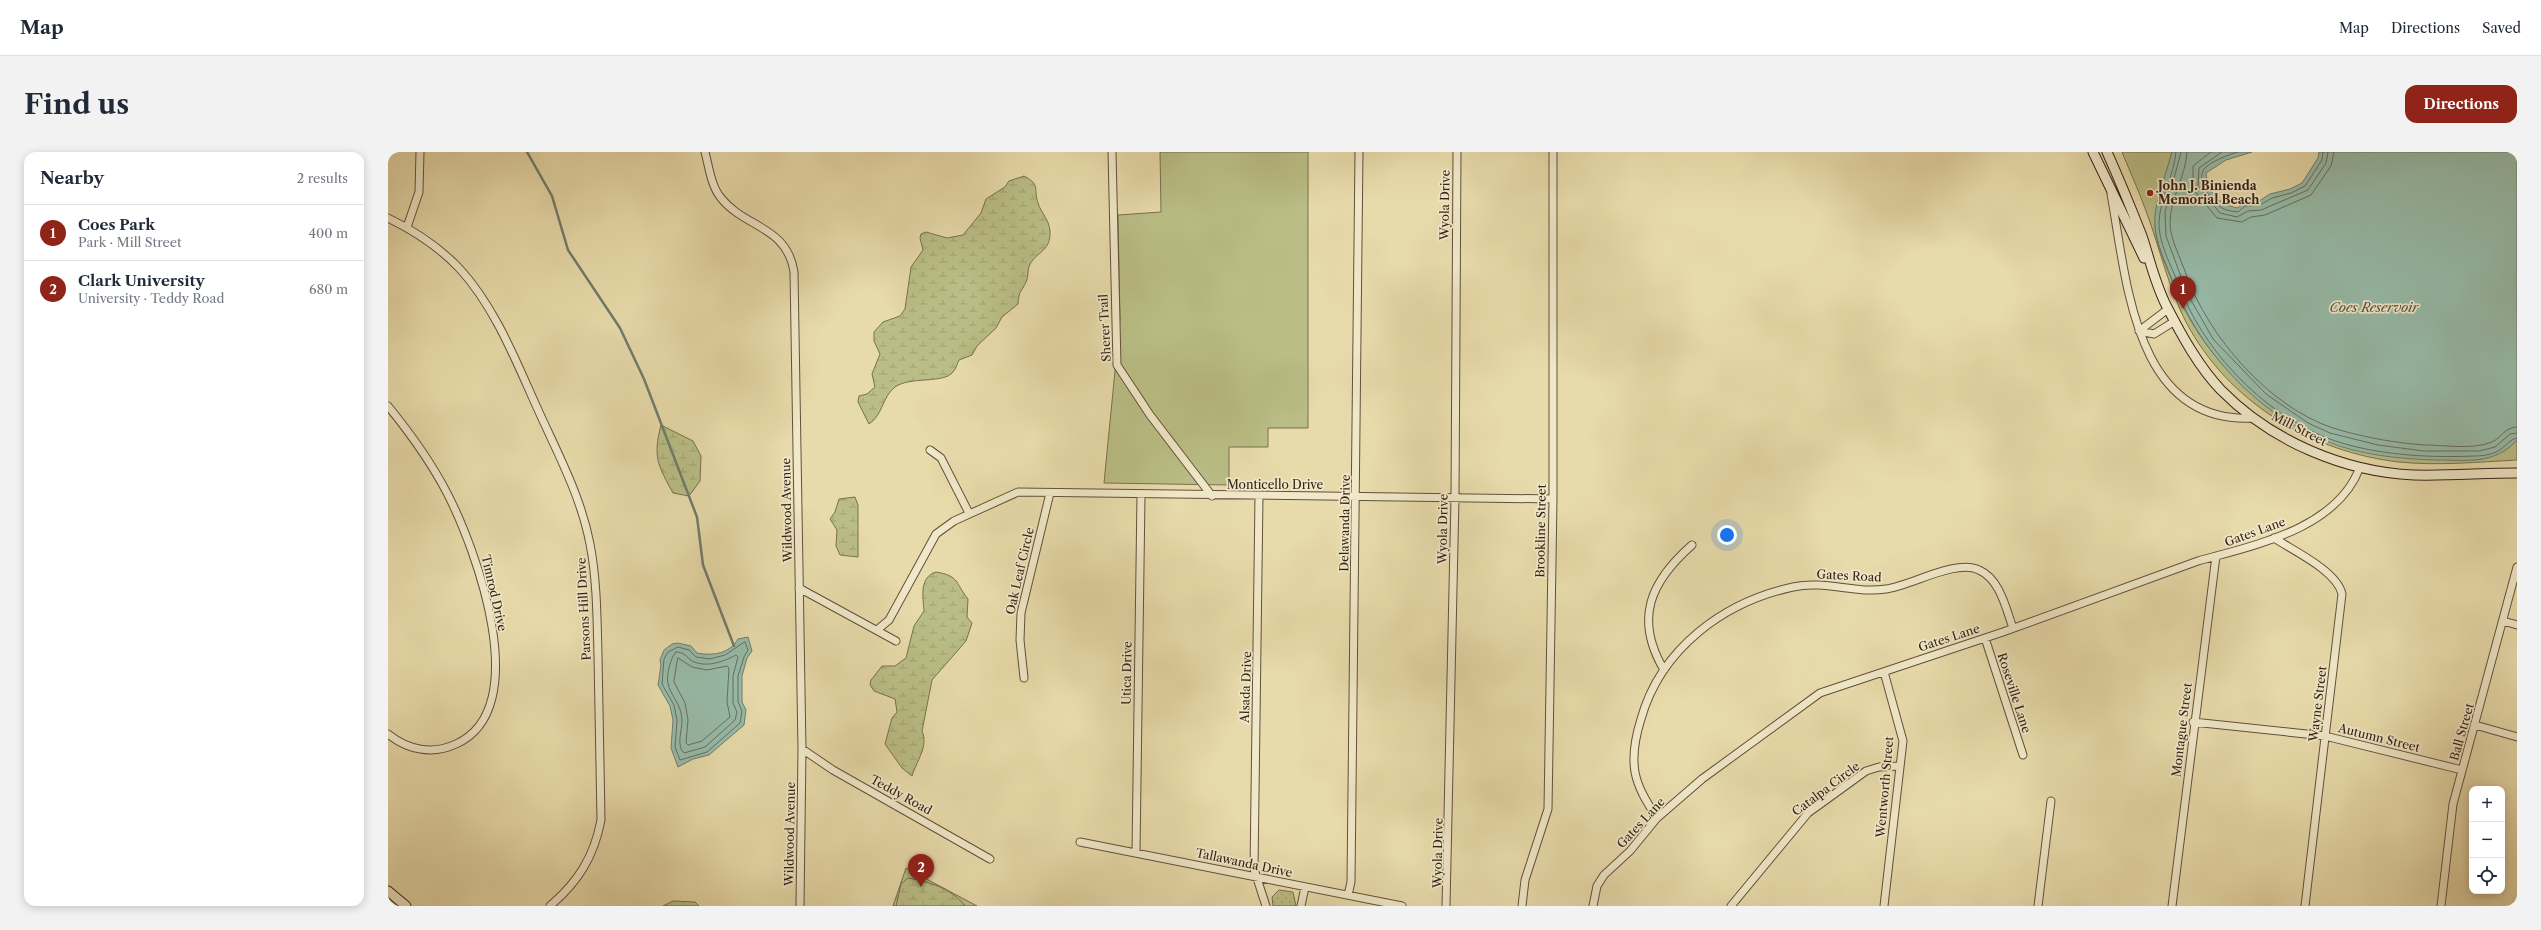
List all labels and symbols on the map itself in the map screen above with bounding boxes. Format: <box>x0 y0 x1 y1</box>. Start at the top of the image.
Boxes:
street label: Wyola Drive <box>1436 169 1453 241</box>
place label: John J. Binienda Memorial Beach <box>2156 178 2260 207</box>
marker: John J. Binienda Memorial Beach <box>2145 188 2155 198</box>
pin: 1 <box>2170 276 2196 309</box>
street label: Sherer Trail <box>1095 293 1114 362</box>
water label: Coes Reservoir <box>2330 299 2419 315</box>
street label: Mill Street <box>2269 408 2330 449</box>
street label: Wildwood Avenue <box>778 457 795 563</box>
street label: Delawanda Drive <box>1336 474 1353 572</box>
street label: Monticello Drive <box>1227 477 1324 492</box>
street label: Brookline Street <box>1532 483 1549 578</box>
street label: Wyola Drive <box>1434 493 1451 565</box>
street label: Gates Lane <box>2222 513 2288 549</box>
your location <box>1717 525 1737 545</box>
street label: Oak Leaf Circle <box>1002 526 1037 616</box>
street label: Timrod Drive <box>478 553 511 633</box>
street label: Parsons Hill Drive <box>573 557 594 661</box>
street label: Gates Road <box>1816 566 1883 585</box>
street label: Gates Lane <box>1916 620 1982 655</box>
street label: Utica Drive <box>1118 641 1135 705</box>
street label: Alsada Drive <box>1237 651 1254 724</box>
street label: Roseville Lane <box>1994 651 2035 735</box>
street label: Wayne Street <box>2305 664 2330 744</box>
street label: Montague Street <box>2168 681 2195 778</box>
street label: Ball Street <box>2446 701 2477 762</box>
street label: Autumn Street <box>2336 720 2422 755</box>
street label: Wentworth Street <box>1873 735 1896 839</box>
street label: Catalpa Circle <box>1789 758 1863 819</box>
street label: Teddy Road <box>868 771 935 818</box>
street label: Wildwood Avenue <box>781 781 798 887</box>
street label: Gates Lane <box>1613 794 1668 851</box>
street label: Wyola Drive <box>1429 817 1446 889</box>
street label: Tallawanda Drive <box>1194 845 1294 880</box>
pin: 2 <box>908 854 934 887</box>

